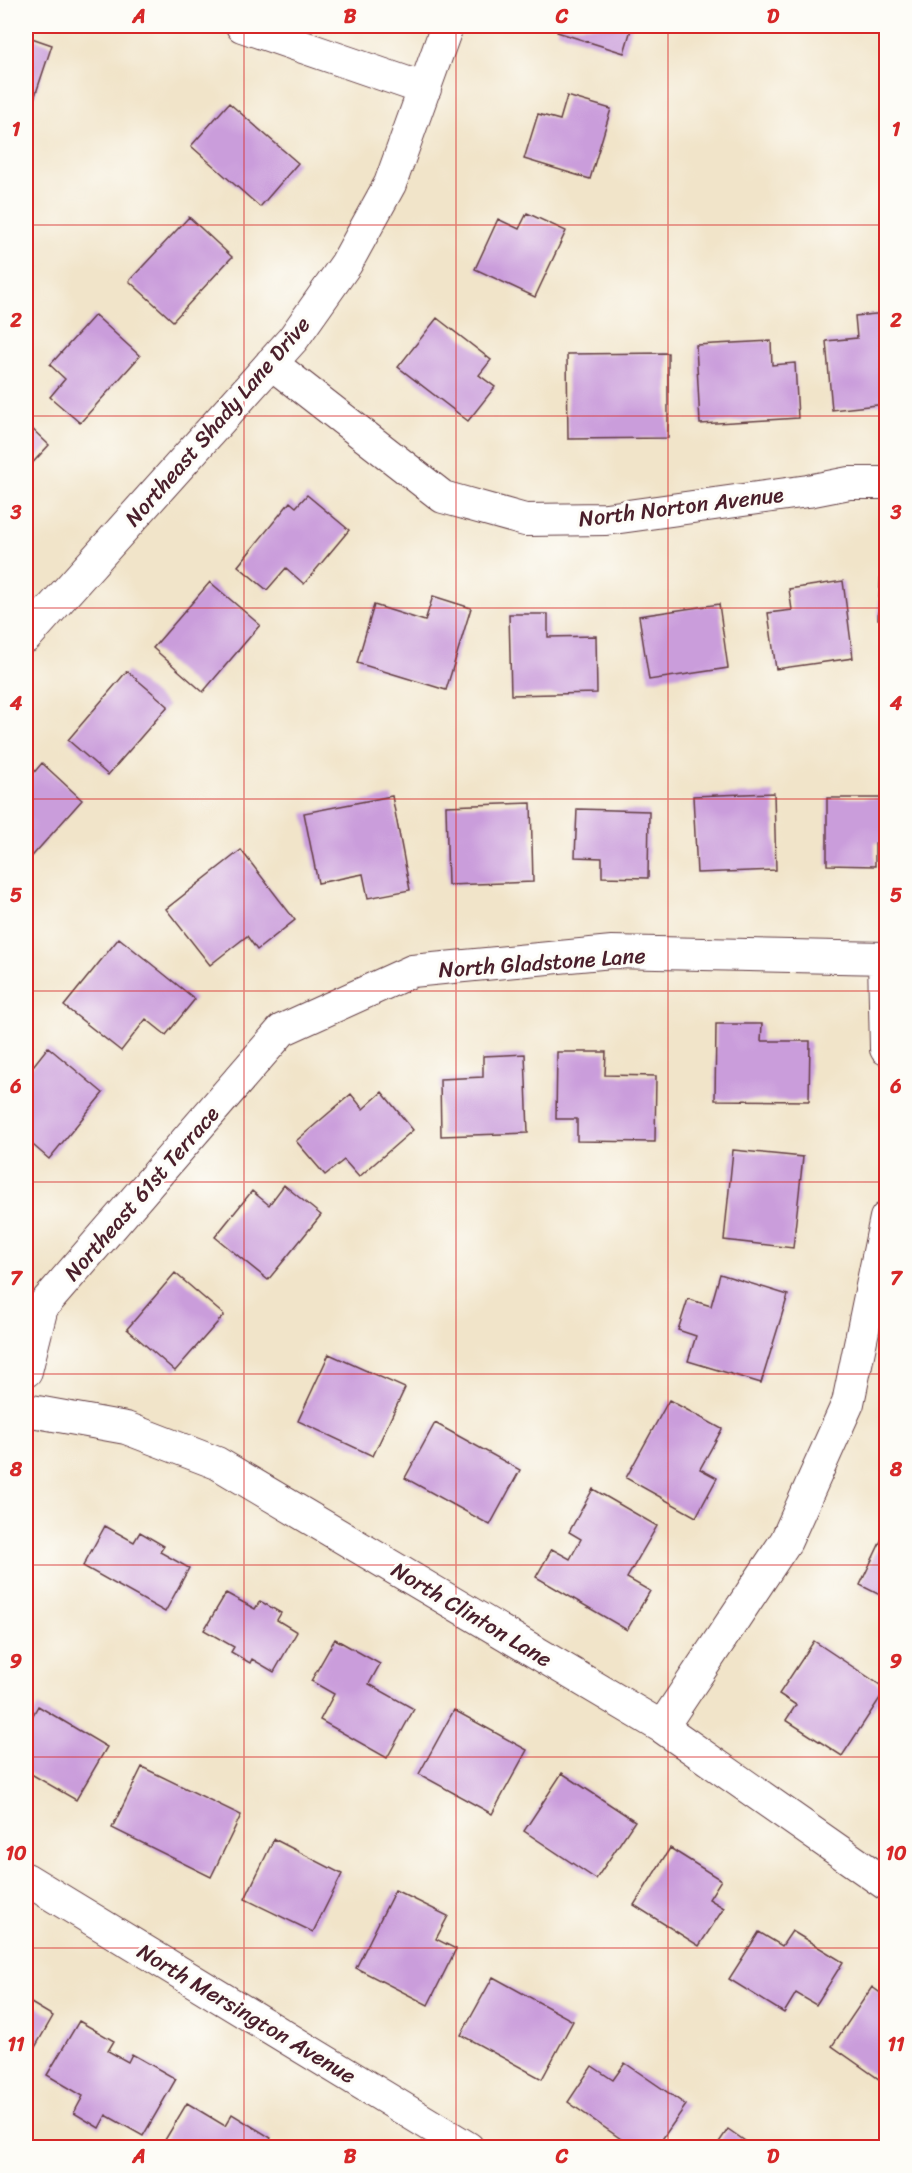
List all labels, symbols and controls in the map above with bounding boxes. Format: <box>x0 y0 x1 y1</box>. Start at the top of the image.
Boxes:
text: A <box>131 0 146 34</box>
text: B <box>344 0 357 34</box>
text: C <box>555 0 569 34</box>
text: D <box>767 0 780 34</box>
text: 1 <box>12 112 21 147</box>
text: 1 <box>892 112 901 147</box>
text: 2 <box>9 303 22 338</box>
text: 2 <box>889 303 902 338</box>
street label: Northeast Shady Lane Drive <box>114 307 320 536</box>
street label: North Norton Avenue <box>576 475 786 538</box>
text: 3 <box>10 495 22 530</box>
text: 3 <box>890 495 902 530</box>
text: 4 <box>9 686 23 721</box>
text: 4 <box>889 686 903 721</box>
text: 5 <box>10 878 22 913</box>
text: 5 <box>890 878 902 913</box>
street label: North Gladstone Lane <box>437 936 647 989</box>
text: 6 <box>9 1069 22 1104</box>
text: 6 <box>889 1069 902 1104</box>
street label: Northeast 61st Terrace <box>54 1096 229 1290</box>
text: 7 <box>10 1261 23 1296</box>
text: 7 <box>890 1261 903 1296</box>
text: 8 <box>9 1452 23 1487</box>
text: 8 <box>889 1452 903 1487</box>
street label: North Clinton Lane <box>384 1551 560 1678</box>
text: 9 <box>10 1644 22 1679</box>
text: 9 <box>890 1644 902 1679</box>
text: 10 <box>5 1836 27 1871</box>
text: 10 <box>885 1836 907 1871</box>
street label: North Mersington Avenue <box>130 1932 364 2095</box>
text: 11 <box>7 2027 25 2062</box>
text: 11 <box>887 2027 905 2062</box>
text: A <box>131 2139 146 2173</box>
text: B <box>344 2139 357 2173</box>
text: C <box>555 2139 569 2173</box>
text: D <box>767 2139 780 2173</box>

